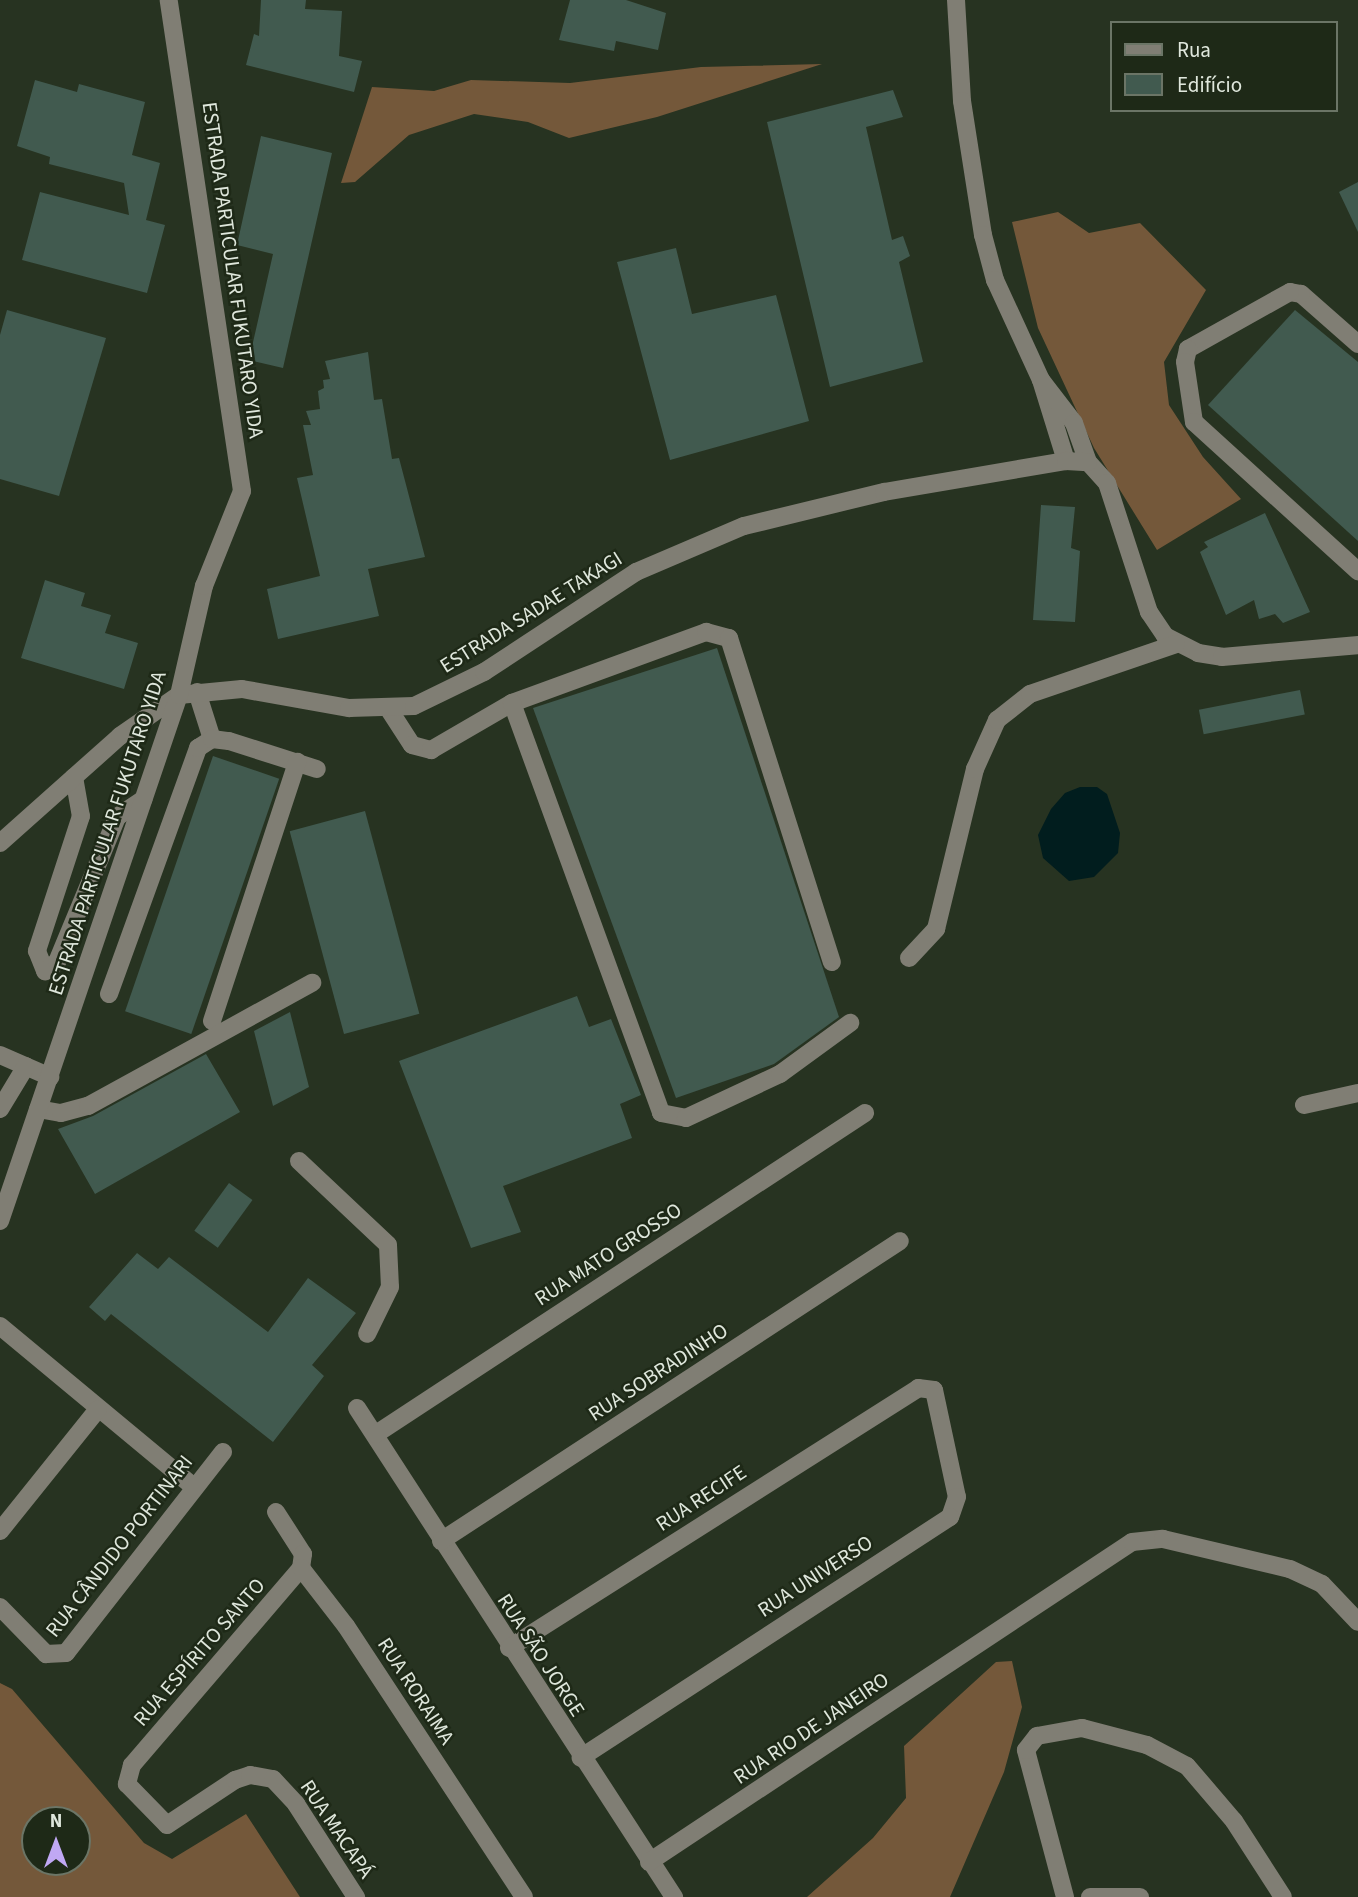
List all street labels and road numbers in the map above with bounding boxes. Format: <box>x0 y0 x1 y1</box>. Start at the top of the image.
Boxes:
street label: ESTRADA PARTICULAR FUKUTARO YIDA <box>197 100 269 440</box>
street label: ESTRADA SADAE TAKAGI <box>435 546 627 678</box>
street label: ESTRADA PARTICULAR FUKUTARO YIDA <box>43 668 171 998</box>
street label: RUA MATO GROSSO <box>530 1197 686 1311</box>
street label: RUA SOBRADINHO <box>584 1318 732 1426</box>
street label: RUA CÂNDIDO PORTINARI <box>40 1450 198 1642</box>
street label: RUA RECIFE <box>651 1459 751 1537</box>
street label: RUA UNIVERSO <box>753 1529 877 1623</box>
street label: RUA ESPÍRITO SANTO <box>128 1573 270 1731</box>
street label: RUA SÃO JORGE <box>492 1589 590 1721</box>
street label: RUA RORAIMA <box>372 1633 460 1749</box>
street label: RUA RIO DE JANEIRO <box>728 1667 894 1789</box>
street label: RUA MACAPÁ <box>295 1775 379 1883</box>

